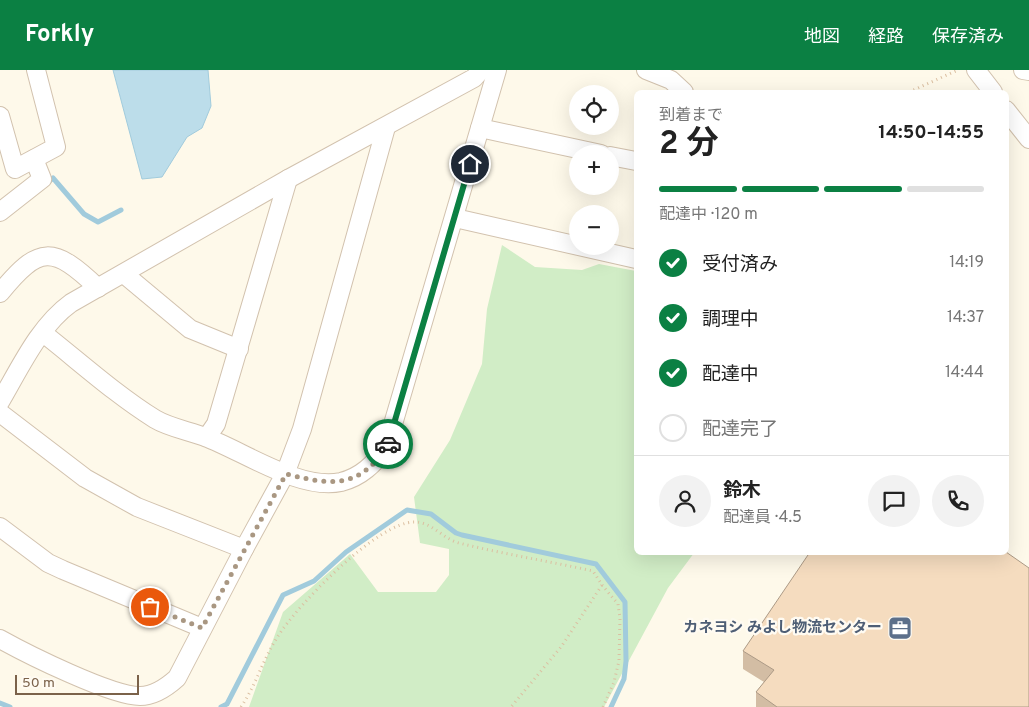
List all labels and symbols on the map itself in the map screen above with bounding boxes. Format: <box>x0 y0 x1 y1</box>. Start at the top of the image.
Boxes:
pin <box>449 143 491 185</box>
courier <box>363 419 413 469</box>
pin <box>129 586 171 628</box>
office icon: カネヨシ みよし物流センター <box>887 615 913 641</box>
place label: カネヨシ みよし物流センター <box>683 619 882 638</box>
scale bar <box>15 672 139 695</box>

